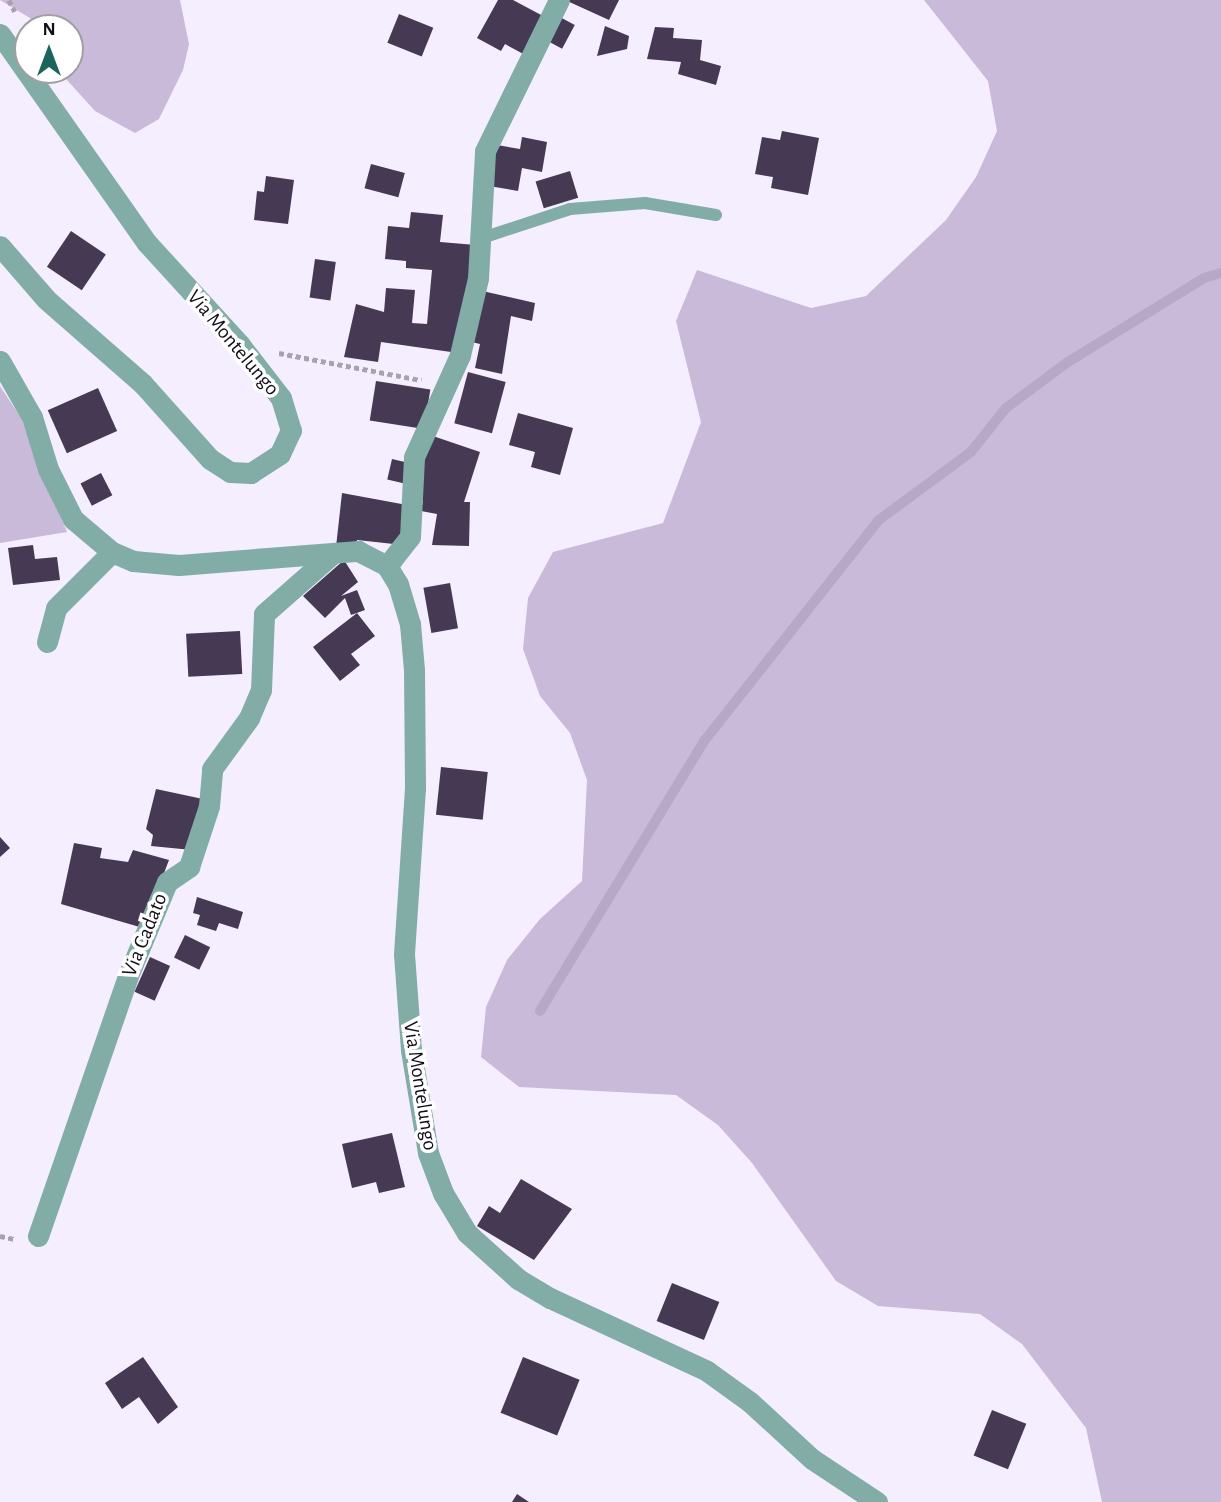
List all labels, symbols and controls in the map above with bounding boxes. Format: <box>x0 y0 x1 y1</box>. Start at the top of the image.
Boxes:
north arrow <box>14 14 84 84</box>
text: N <box>42 20 56 39</box>
street label: Via Montelungo <box>181 285 285 401</box>
street label: Via Cadato <box>117 889 173 981</box>
street label: Via Montelungo <box>397 1020 443 1152</box>

